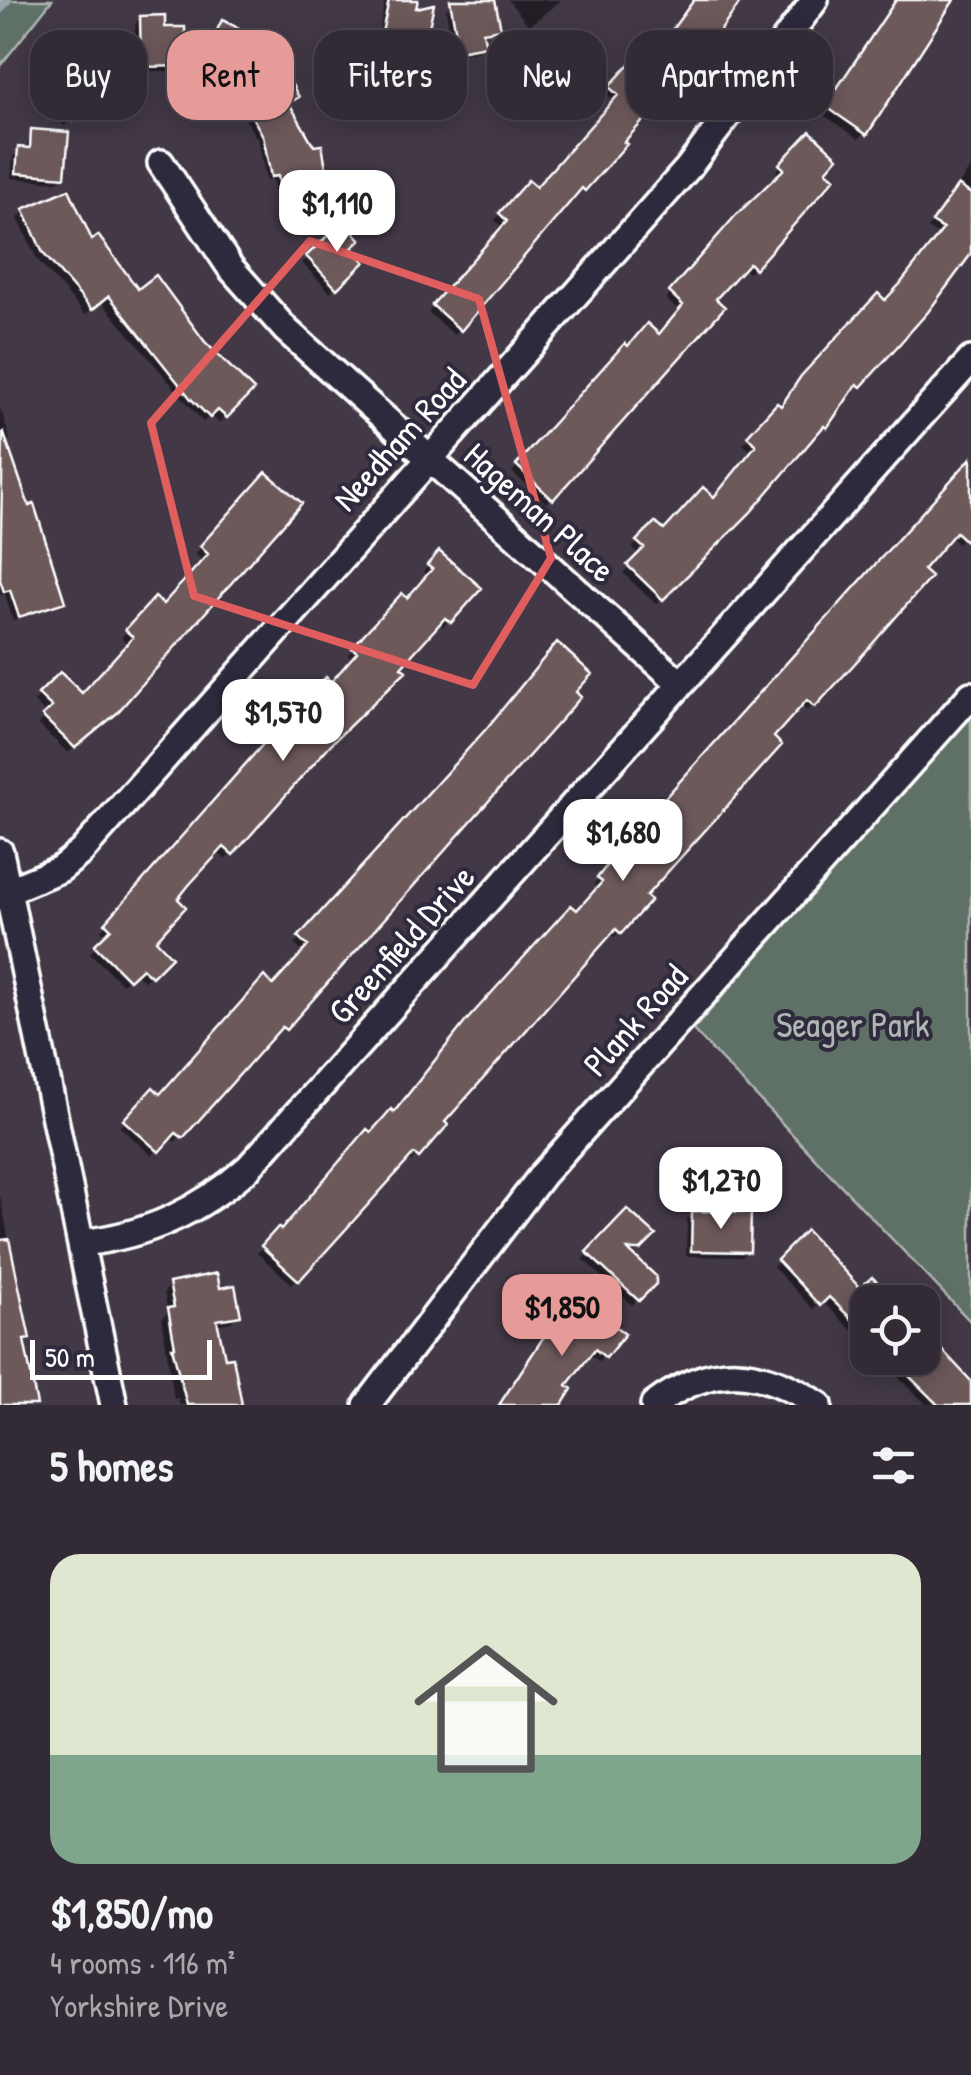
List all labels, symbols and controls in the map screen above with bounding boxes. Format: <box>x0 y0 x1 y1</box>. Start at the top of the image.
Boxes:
chip: Buy <box>30 30 147 120</box>
chip: Rent <box>167 30 294 120</box>
chip: Filters <box>314 30 467 120</box>
chip: New <box>487 30 606 120</box>
chip: Apartment <box>626 30 833 120</box>
pin: $1,110 <box>256 170 418 255</box>
text: $1,110 <box>301 181 373 224</box>
street label: Needham Road <box>322 357 476 521</box>
street label: Hageman Place <box>454 432 626 593</box>
pin: $1,570 <box>202 679 364 764</box>
text: $1,570 <box>244 690 322 733</box>
pin: $1,680 <box>542 799 704 884</box>
text: $1,680 <box>585 810 661 853</box>
street label: Greenfield Drive <box>317 854 485 1034</box>
street label: Plank Road <box>572 954 698 1086</box>
park label: Seager Park <box>776 1001 930 1048</box>
pin: $1,270 <box>640 1147 802 1232</box>
text: $1,270 <box>681 1158 761 1201</box>
pin: $1,850 <box>481 1274 643 1359</box>
text: $1,850 <box>524 1285 600 1328</box>
map controls <box>850 1285 940 1375</box>
button: locate <box>850 1285 940 1375</box>
scale bar <box>30 1335 212 1380</box>
text: 50 m <box>45 1338 95 1376</box>
text: 5 homes <box>50 1437 173 1494</box>
icon: filters <box>866 1438 921 1493</box>
icon: home <box>396 1619 576 1799</box>
text: $1,850/mo <box>50 1884 213 1941</box>
text: 4 rooms · 116 m² <box>50 1941 235 1984</box>
text: Yorkshire Drive <box>50 1984 228 2027</box>

